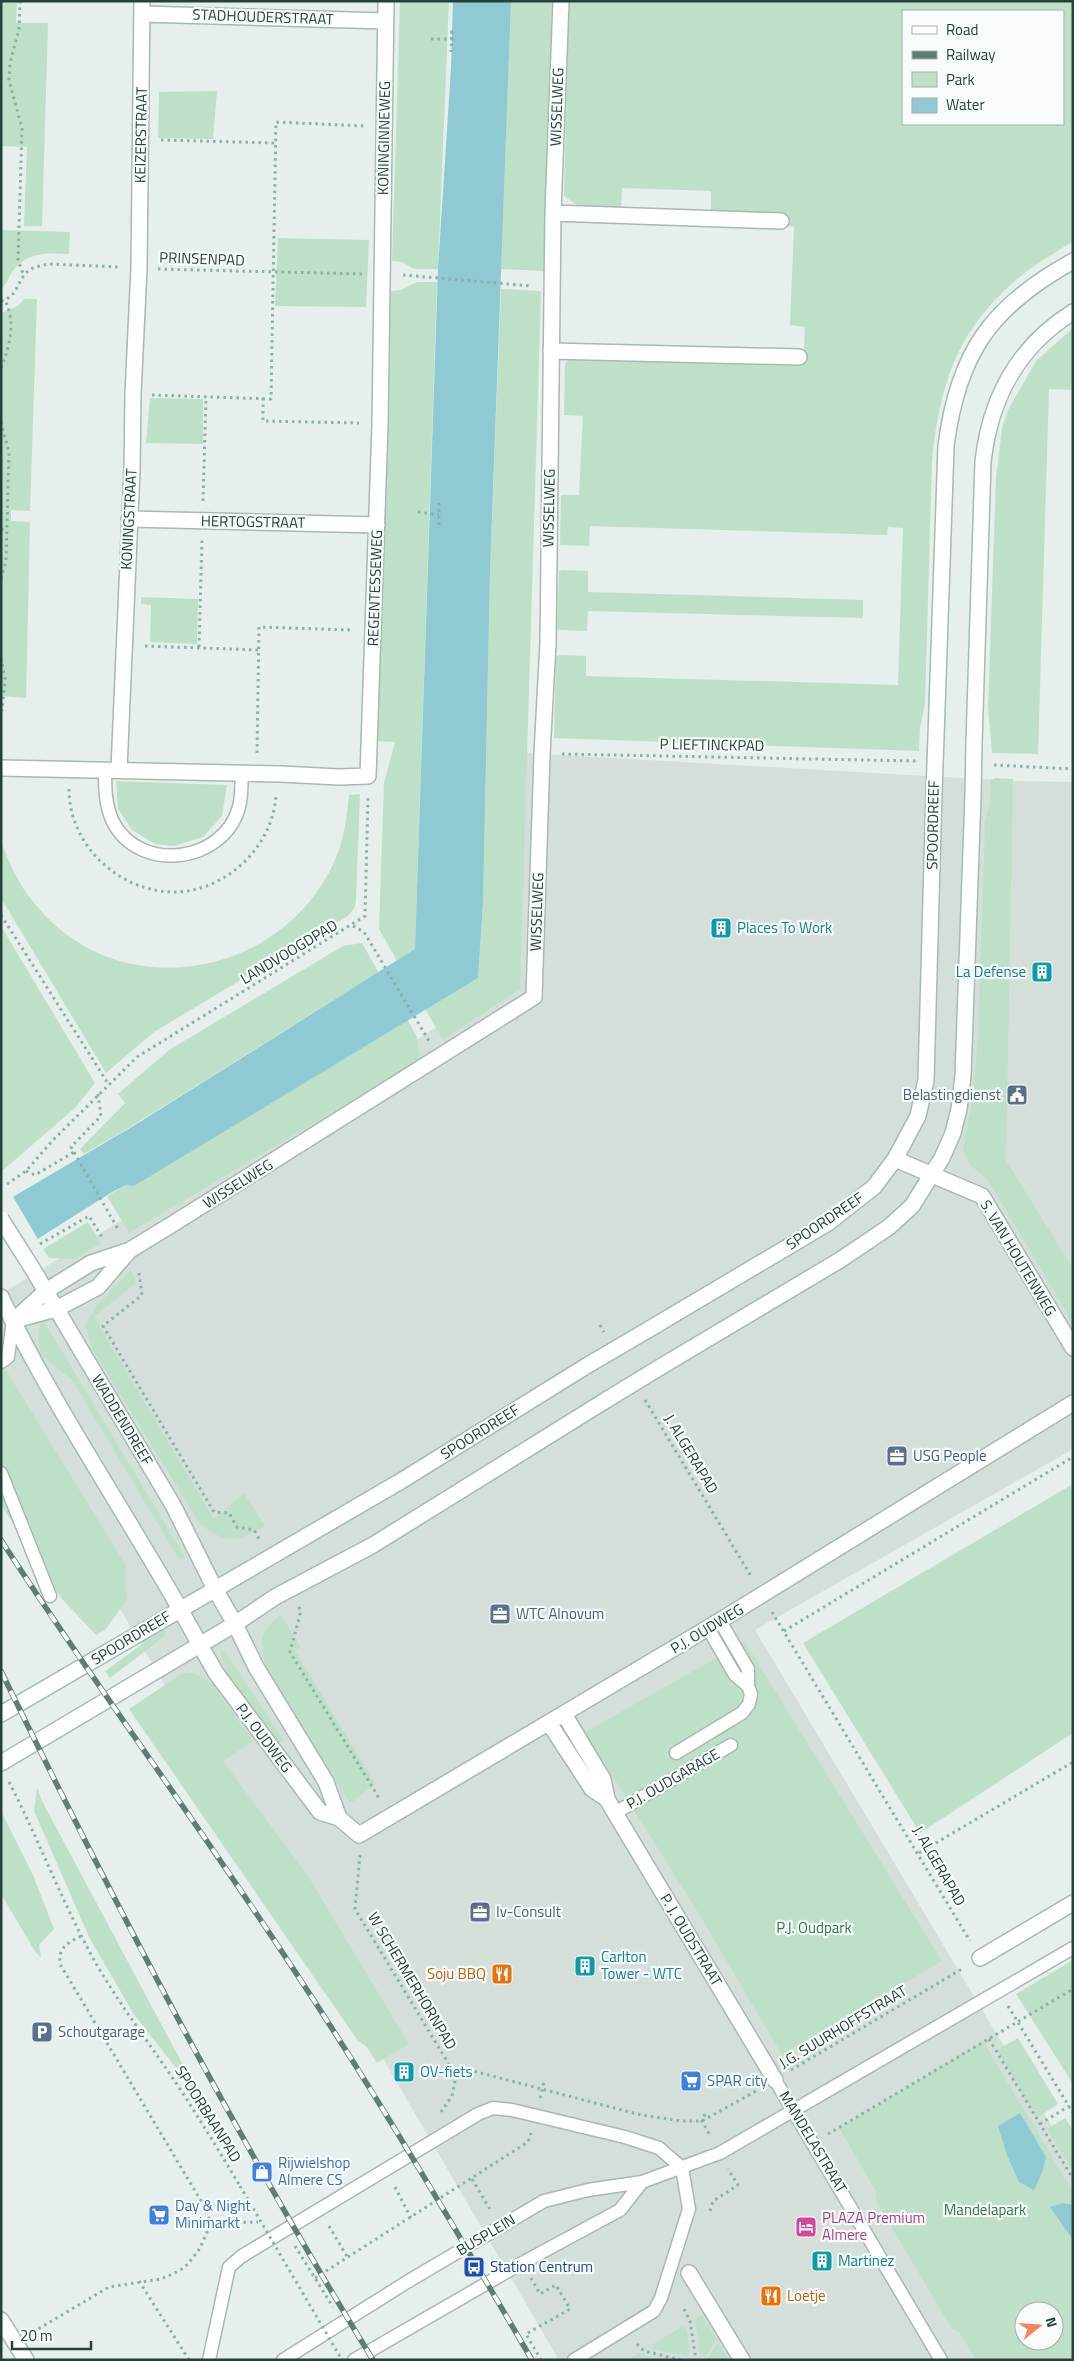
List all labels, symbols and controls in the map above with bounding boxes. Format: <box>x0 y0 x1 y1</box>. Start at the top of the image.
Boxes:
street label: STADHOUDERSTRAAT <box>192 3 334 30</box>
legend <box>902 10 1064 125</box>
text: Road <box>946 18 978 41</box>
text: Railway <box>946 43 996 66</box>
street label: WISSELWEG <box>544 67 569 147</box>
text: Park <box>946 68 975 91</box>
street label: KONINGINNEWEG <box>371 81 396 195</box>
street label: KEIZERSTRAAT <box>128 87 153 183</box>
text: Water <box>946 93 985 116</box>
street label: PRINSENPAD <box>159 246 245 271</box>
street label: KONINGSTRAAT <box>114 468 143 570</box>
street label: WISSELWEG <box>536 468 561 548</box>
street label: HERTOGSTRAAT <box>201 509 306 534</box>
street label: REGENTESSEWEG <box>361 529 388 647</box>
street label: P LIEFTINCKPAD <box>659 732 765 757</box>
street label: SPOORDREEF <box>920 780 945 870</box>
street label: WISSELWEG <box>524 872 549 952</box>
street label: LANDVOOGDPAD <box>236 913 342 990</box>
building icon: Places To Work <box>709 916 733 940</box>
place label: Places To Work <box>737 916 832 939</box>
place label: La Defense <box>956 960 1026 983</box>
building icon: La Defense <box>1030 960 1054 984</box>
place label: Belastingdienst <box>903 1083 1002 1106</box>
public building icon: Belastingdienst <box>1005 1083 1029 1107</box>
street label: WISSELWEG <box>198 1153 277 1214</box>
street label: SPOORDREEF <box>781 1186 868 1255</box>
street label: S. VAN HOUTENWEG <box>975 1195 1062 1320</box>
street label: WADDENDREEF <box>86 1370 159 1470</box>
street label: SPOORDREEF <box>436 1398 524 1465</box>
street label: J. ALGERAPAD <box>659 1410 724 1498</box>
office icon: USG People <box>885 1444 909 1468</box>
place label: USG People <box>913 1444 987 1467</box>
street label: P.J. OUDWEG <box>666 1598 748 1659</box>
office icon: WTC Alnovum <box>488 1602 512 1626</box>
place label: WTC Alnovum <box>516 1602 604 1625</box>
street label: SPOORDREEF <box>86 1605 175 1670</box>
street label: P.J. OUDWEG <box>231 1698 298 1777</box>
street label: P.J. OUDGARAGE <box>622 1742 724 1815</box>
street label: J. ALGERAPAD <box>907 1821 972 1910</box>
street label: P. J. OUDSTRAAT <box>655 1889 728 1991</box>
office icon: Iv-Consult <box>468 1900 492 1924</box>
place label: Iv-Consult <box>496 1900 562 1923</box>
street label: W SCHERMERHORNPAD <box>362 1907 463 2054</box>
park label: P.J. Oudpark <box>776 1916 852 1939</box>
place label: Carlton Tower - WTC <box>601 1945 682 1985</box>
building icon: Carlton Tower - WTC <box>573 1954 597 1978</box>
place label: Soju BBQ <box>427 1962 486 1985</box>
restaurant icon: Soju BBQ <box>490 1962 514 1986</box>
street label: J.G. SUURHOFFSTRAAT <box>774 1979 911 2074</box>
parking icon: Schoutgarage <box>30 2020 54 2044</box>
place label: Schoutgarage <box>58 2020 145 2043</box>
building icon: OV-fiets <box>392 2060 416 2084</box>
place label: OV-fiets <box>420 2060 472 2083</box>
street label: SPOORBAANPAD <box>169 2061 247 2167</box>
supermarket icon: SPAR city <box>679 2069 703 2093</box>
place label: SPAR city <box>707 2069 767 2092</box>
street label: MANDELASTRAAT <box>774 2086 853 2197</box>
place label: Rijwielshop Almere CS <box>278 2151 351 2191</box>
shop icon: Rijwielshop Almere CS <box>250 2160 274 2184</box>
place label: Day & Night Minimarkt <box>175 2194 251 2234</box>
park label: Mandelapark <box>944 2198 1026 2221</box>
supermarket icon: Day & Night Minimarkt <box>147 2203 171 2227</box>
place label: PLAZA Premium Almere <box>822 2206 925 2246</box>
street label: BUSPLEIN <box>452 2208 520 2261</box>
hotel icon: PLAZA Premium Almere <box>794 2215 818 2239</box>
building icon: Martinez <box>810 2249 834 2273</box>
place label: Martinez <box>838 2249 894 2272</box>
bus stop icon: Station Centrum <box>462 2255 486 2279</box>
place label: Station Centrum <box>490 2255 593 2278</box>
restaurant icon: Loetje <box>759 2284 783 2308</box>
place label: Loetje <box>787 2284 826 2307</box>
north arrow <box>1014 2301 1064 2351</box>
text: N <box>1040 2314 1063 2330</box>
scale bar <box>12 2318 91 2350</box>
text: 20 m <box>20 2324 53 2347</box>

